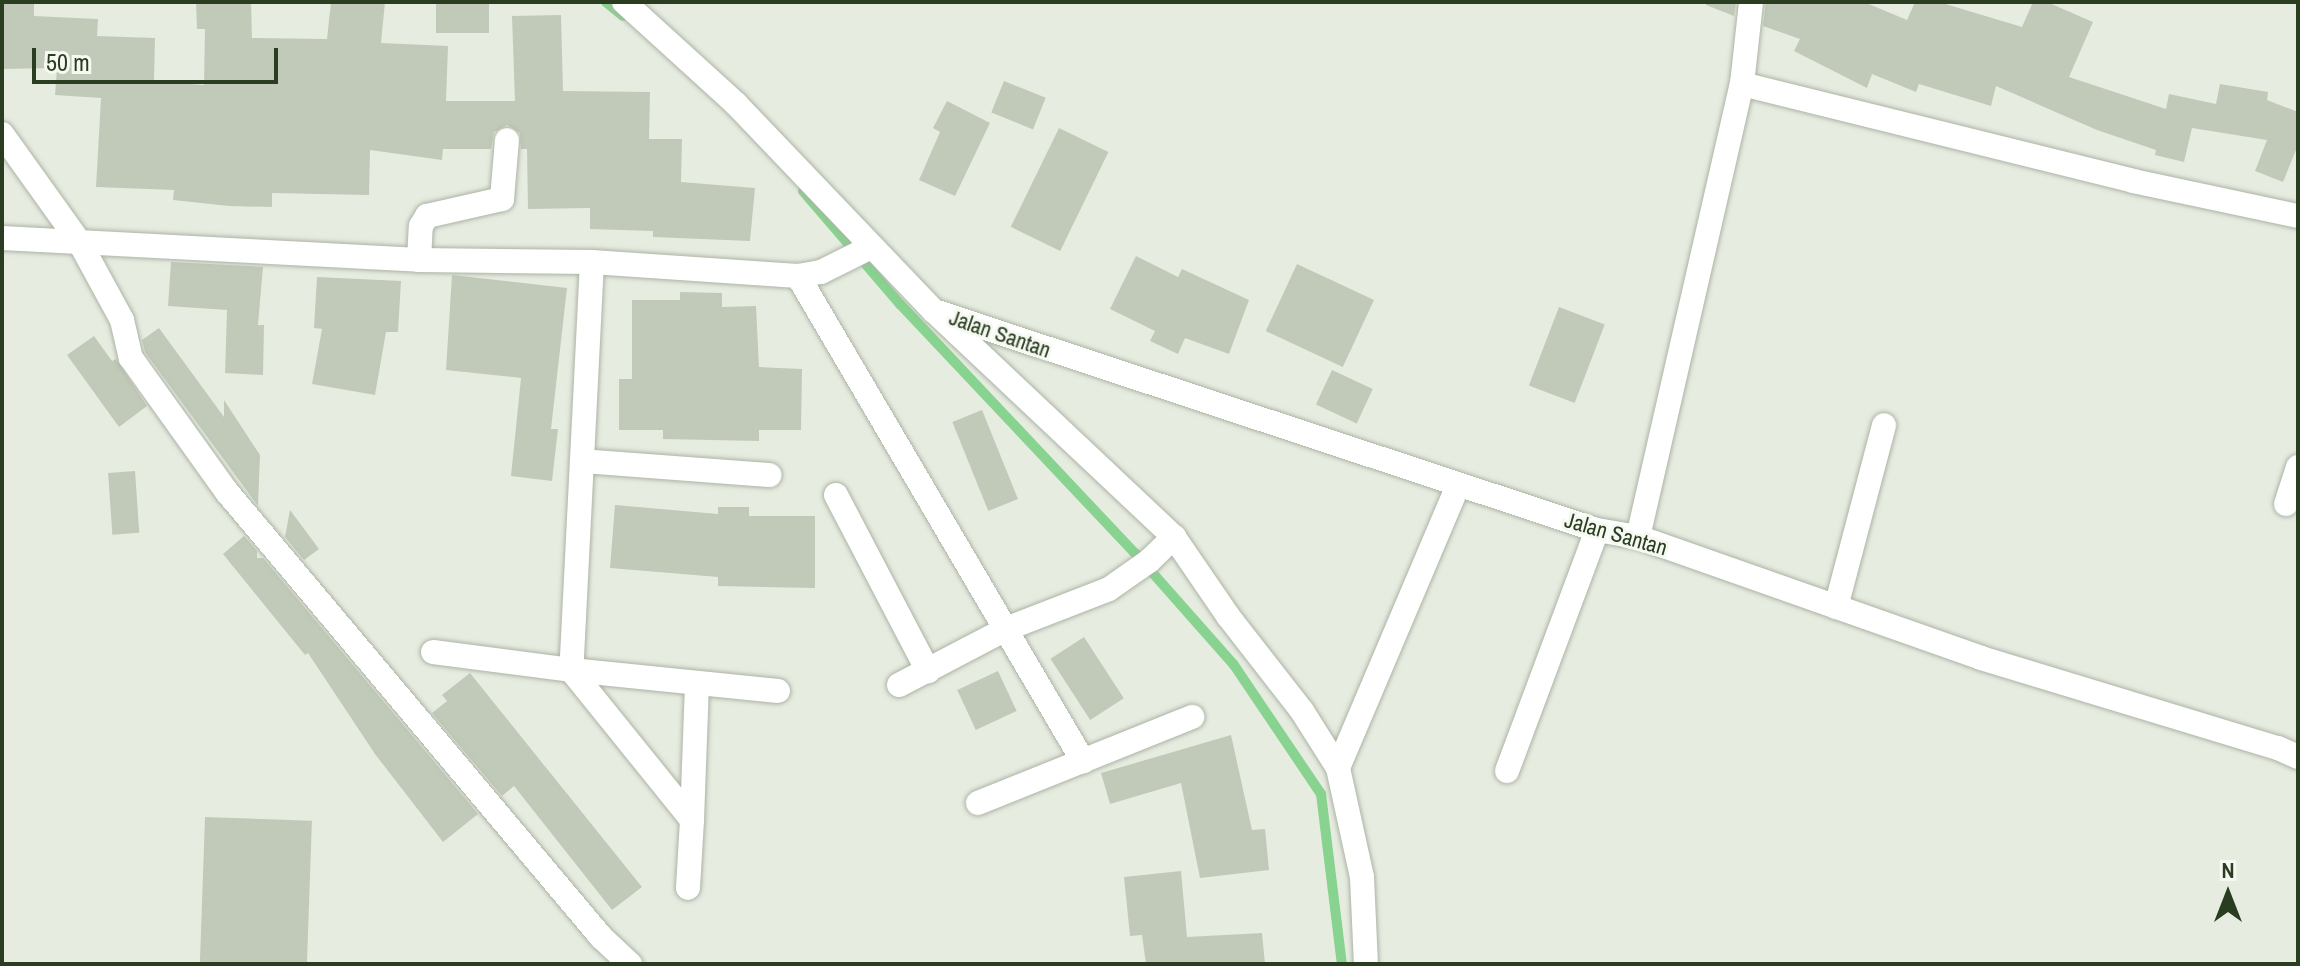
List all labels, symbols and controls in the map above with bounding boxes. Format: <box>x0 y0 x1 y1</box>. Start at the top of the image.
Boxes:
scale bar <box>36 32 282 82</box>
text: 50 m <box>46 46 90 78</box>
street label: Jalan Santan <box>946 304 1054 364</box>
street label: Jalan Santan <box>1562 507 1670 561</box>
north arrow <box>2188 854 2268 934</box>
text: N <box>2221 855 2235 885</box>

